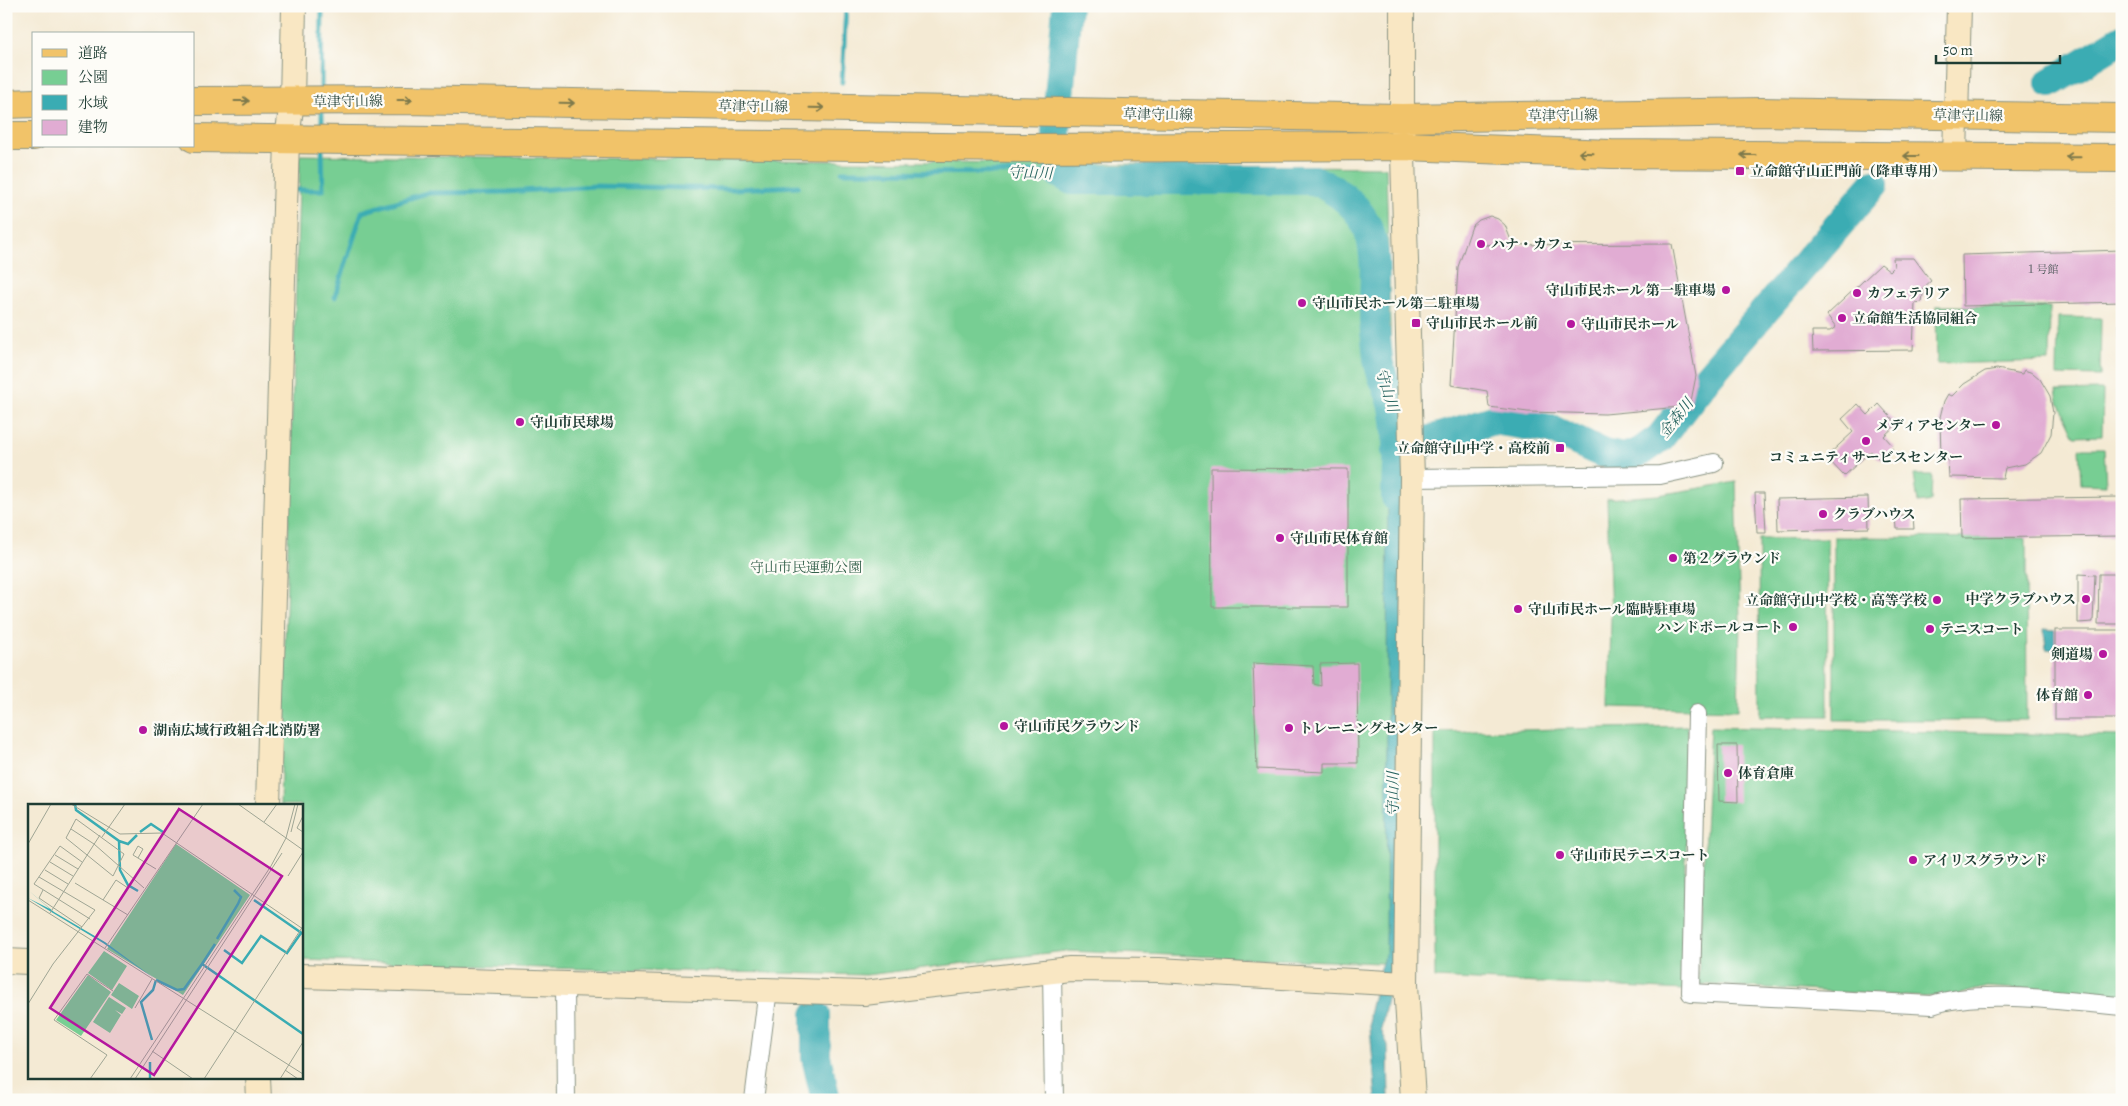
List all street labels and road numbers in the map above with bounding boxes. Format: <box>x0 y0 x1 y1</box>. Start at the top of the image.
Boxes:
street label: 草津守山線 <box>313 91 383 112</box>
street label: 草津守山線 <box>718 96 788 117</box>
street label: 草津守山線 <box>1123 104 1193 125</box>
street label: 草津守山線 <box>1528 105 1598 126</box>
street label: 草津守山線 <box>1933 105 2003 126</box>

